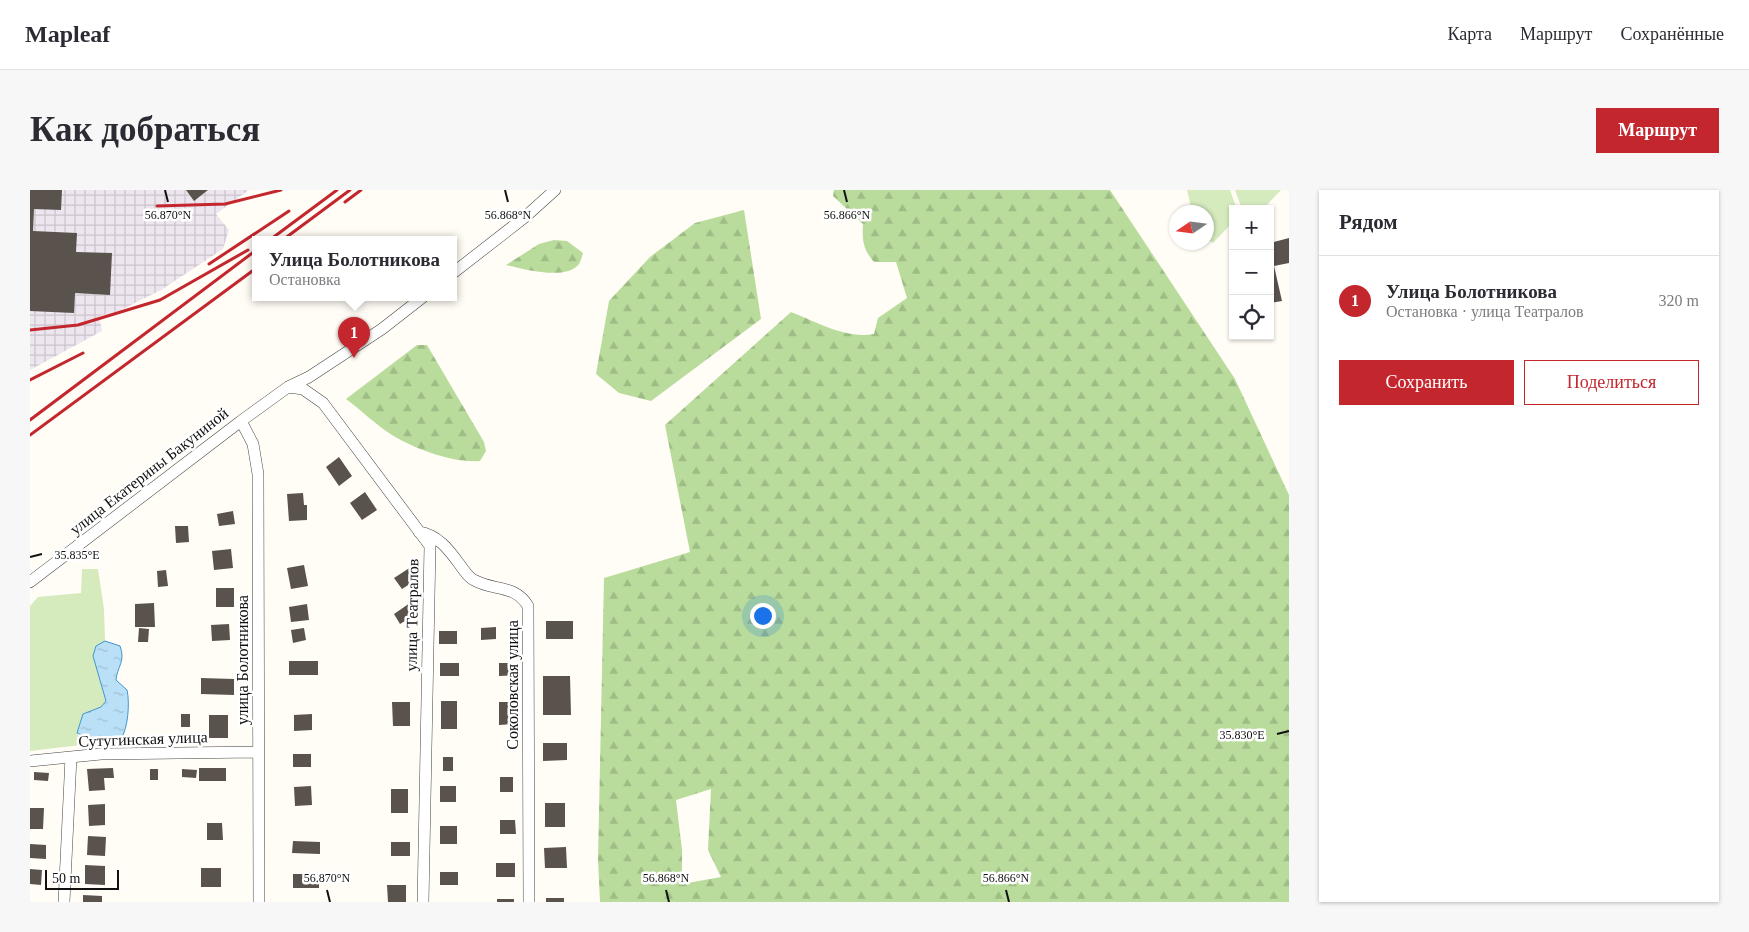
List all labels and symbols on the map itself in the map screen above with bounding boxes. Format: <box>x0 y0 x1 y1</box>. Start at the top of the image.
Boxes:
north arrow <box>1169 205 1214 250</box>
text: 56.870°N <box>145 208 192 222</box>
text: 56.868°N <box>485 208 532 222</box>
text: 56.866°N <box>824 208 871 222</box>
pin: 1 <box>338 317 370 358</box>
street label: улица Екатерины Бакуниной <box>67 404 232 539</box>
text: 35.835°E <box>54 548 100 562</box>
street label: улица Театралов <box>403 558 422 671</box>
street label: улица Болотникова <box>234 595 252 725</box>
your location <box>750 603 776 629</box>
street label: Соколовская улица <box>504 620 522 750</box>
street label: Сутугинская улица <box>78 728 208 751</box>
text: 35.830°E <box>1219 728 1265 742</box>
scale bar <box>45 867 119 890</box>
text: 56.870°N <box>304 871 351 885</box>
text: 56.868°N <box>643 871 690 885</box>
text: 56.866°N <box>983 871 1030 885</box>

